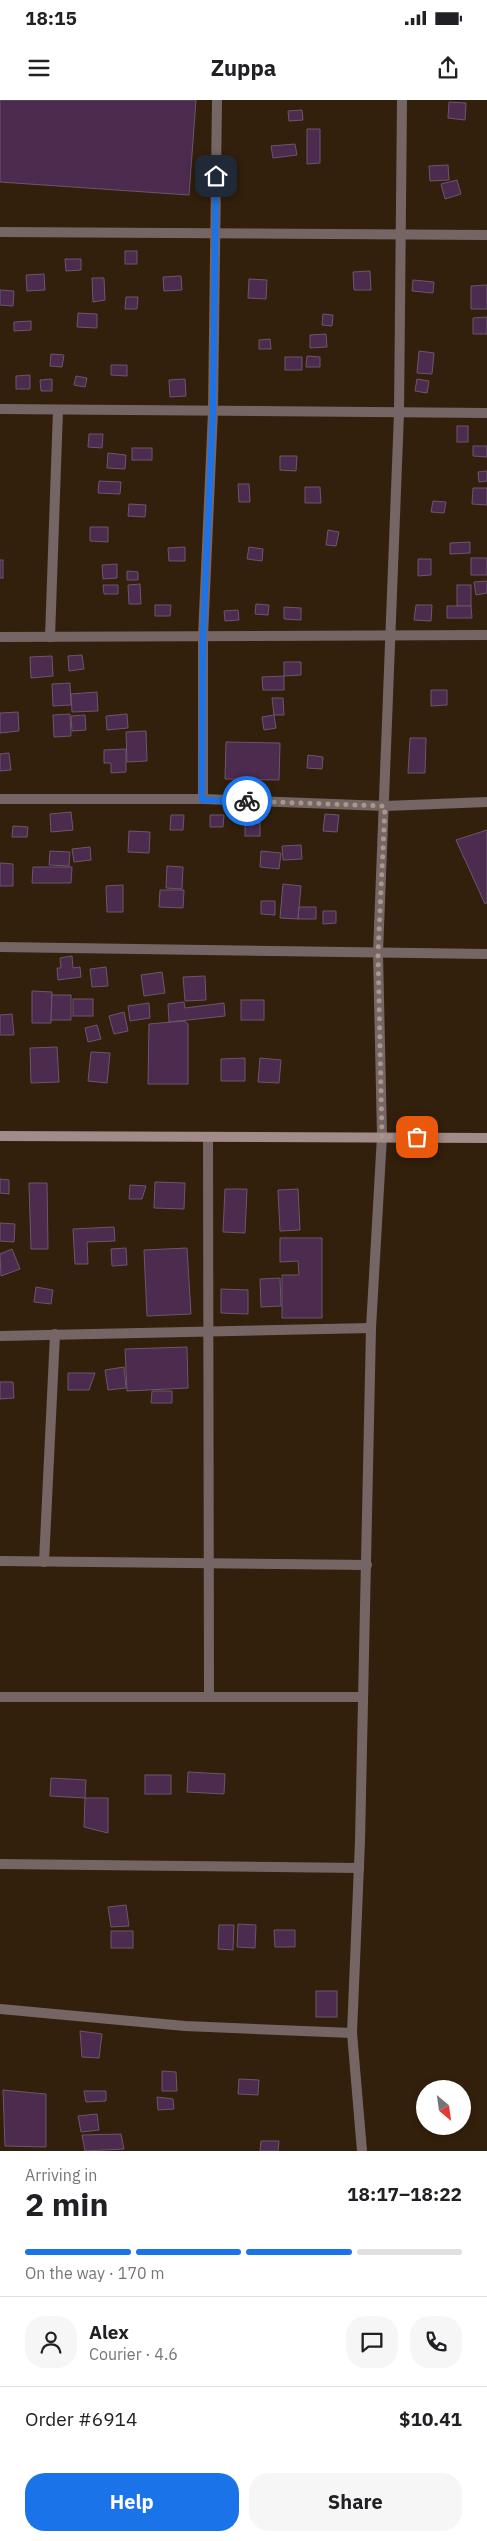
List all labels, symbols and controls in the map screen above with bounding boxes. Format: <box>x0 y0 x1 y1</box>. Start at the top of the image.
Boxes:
text: 18:15 <box>25 6 77 30</box>
text: Zuppa <box>211 53 276 82</box>
icon: menu <box>25 54 53 82</box>
icon: share <box>434 54 462 82</box>
pin <box>195 155 237 197</box>
icon: home <box>202 162 230 190</box>
courier <box>222 776 272 826</box>
icon: bike <box>233 787 261 815</box>
pin <box>396 1116 438 1158</box>
icon: bag <box>403 1123 431 1151</box>
north arrow <box>416 2080 471 2135</box>
map controls <box>416 2080 471 2135</box>
text: Arriving in <box>25 2165 97 2185</box>
text: 18:17–18:22 <box>347 2182 462 2206</box>
text: 2 min <box>25 2183 109 2225</box>
text: On the way · 170 m <box>25 2263 164 2283</box>
button: person <box>25 2316 77 2368</box>
button: chat <box>346 2316 398 2368</box>
button: phone <box>410 2316 462 2368</box>
text: Alex <box>89 2320 129 2344</box>
text: Courier · 4.6 <box>89 2344 178 2364</box>
text: Order #6914 <box>25 2407 137 2431</box>
text: $10.41 <box>399 2407 462 2431</box>
button: Help <box>25 2473 239 2531</box>
button: Share <box>249 2473 462 2531</box>

